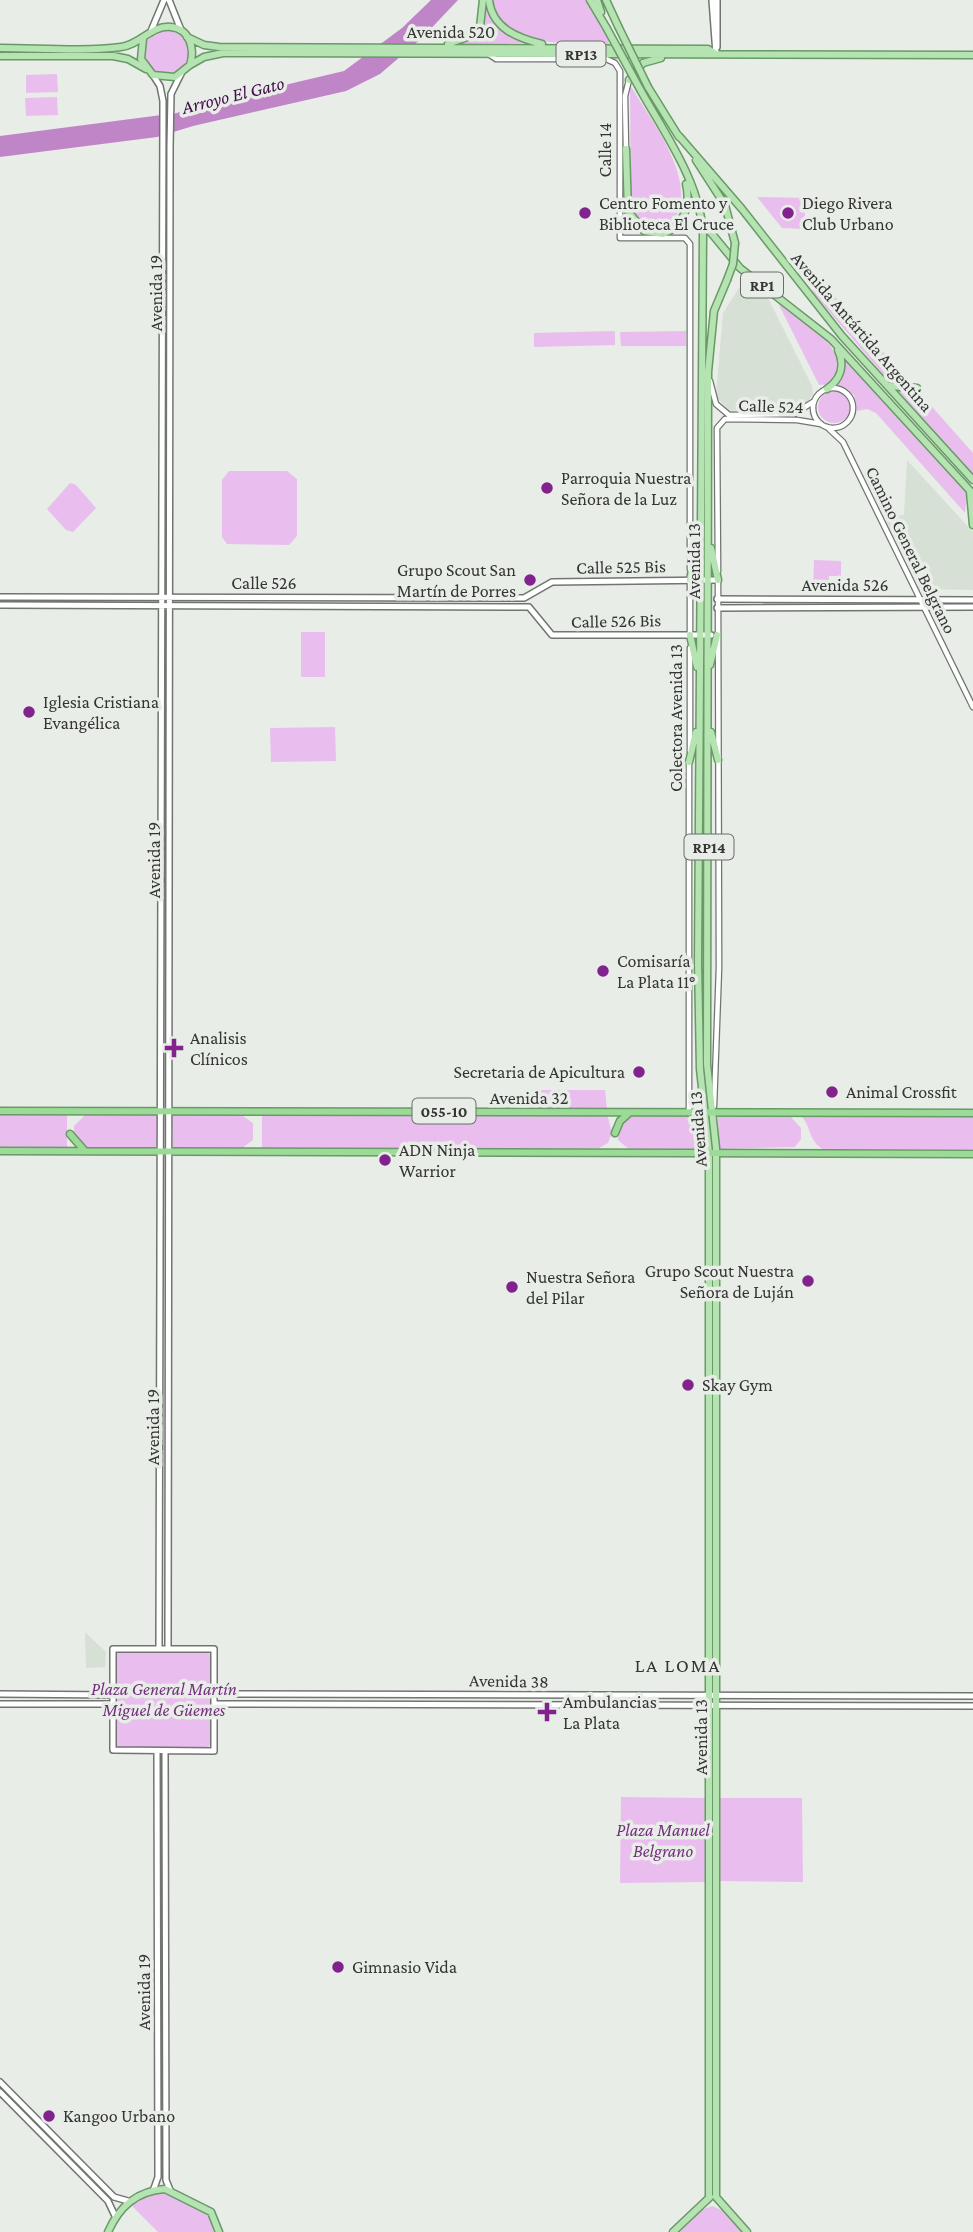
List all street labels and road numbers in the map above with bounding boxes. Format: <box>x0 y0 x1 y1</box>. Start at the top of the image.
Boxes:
street label: Avenida 520 <box>407 22 495 42</box>
road number: RP13 <box>556 42 606 66</box>
street label: Calle 14 <box>595 123 615 177</box>
street label: Avenida Antártida Argentina <box>787 248 937 416</box>
street label: Avenida 19 <box>146 255 166 331</box>
road number: RP1 <box>741 272 783 298</box>
street label: Calle 524 <box>738 395 804 417</box>
street label: Camino General Belgrano <box>862 463 960 637</box>
street label: Avenida 13 <box>684 523 704 599</box>
street label: Calle 525 Bis <box>576 556 666 578</box>
street label: Calle 526 <box>231 573 297 593</box>
street label: Avenida 526 <box>801 575 889 595</box>
street label: Calle 526 Bis <box>571 610 661 632</box>
street label: Colectora Avenida 13 <box>666 644 686 792</box>
street label: Avenida 19 <box>144 822 164 898</box>
road number: RP14 <box>684 834 734 860</box>
street label: Avenida 32 <box>490 1088 568 1108</box>
street label: Avenida 13 <box>685 1090 711 1168</box>
road number: 055-10 <box>412 1098 476 1124</box>
street label: Avenida 19 <box>143 1389 163 1465</box>
street label: Avenida 38 <box>469 1670 549 1692</box>
street label: Avenida 13 <box>691 1699 711 1775</box>
street label: Avenida 19 <box>134 1954 154 2030</box>

